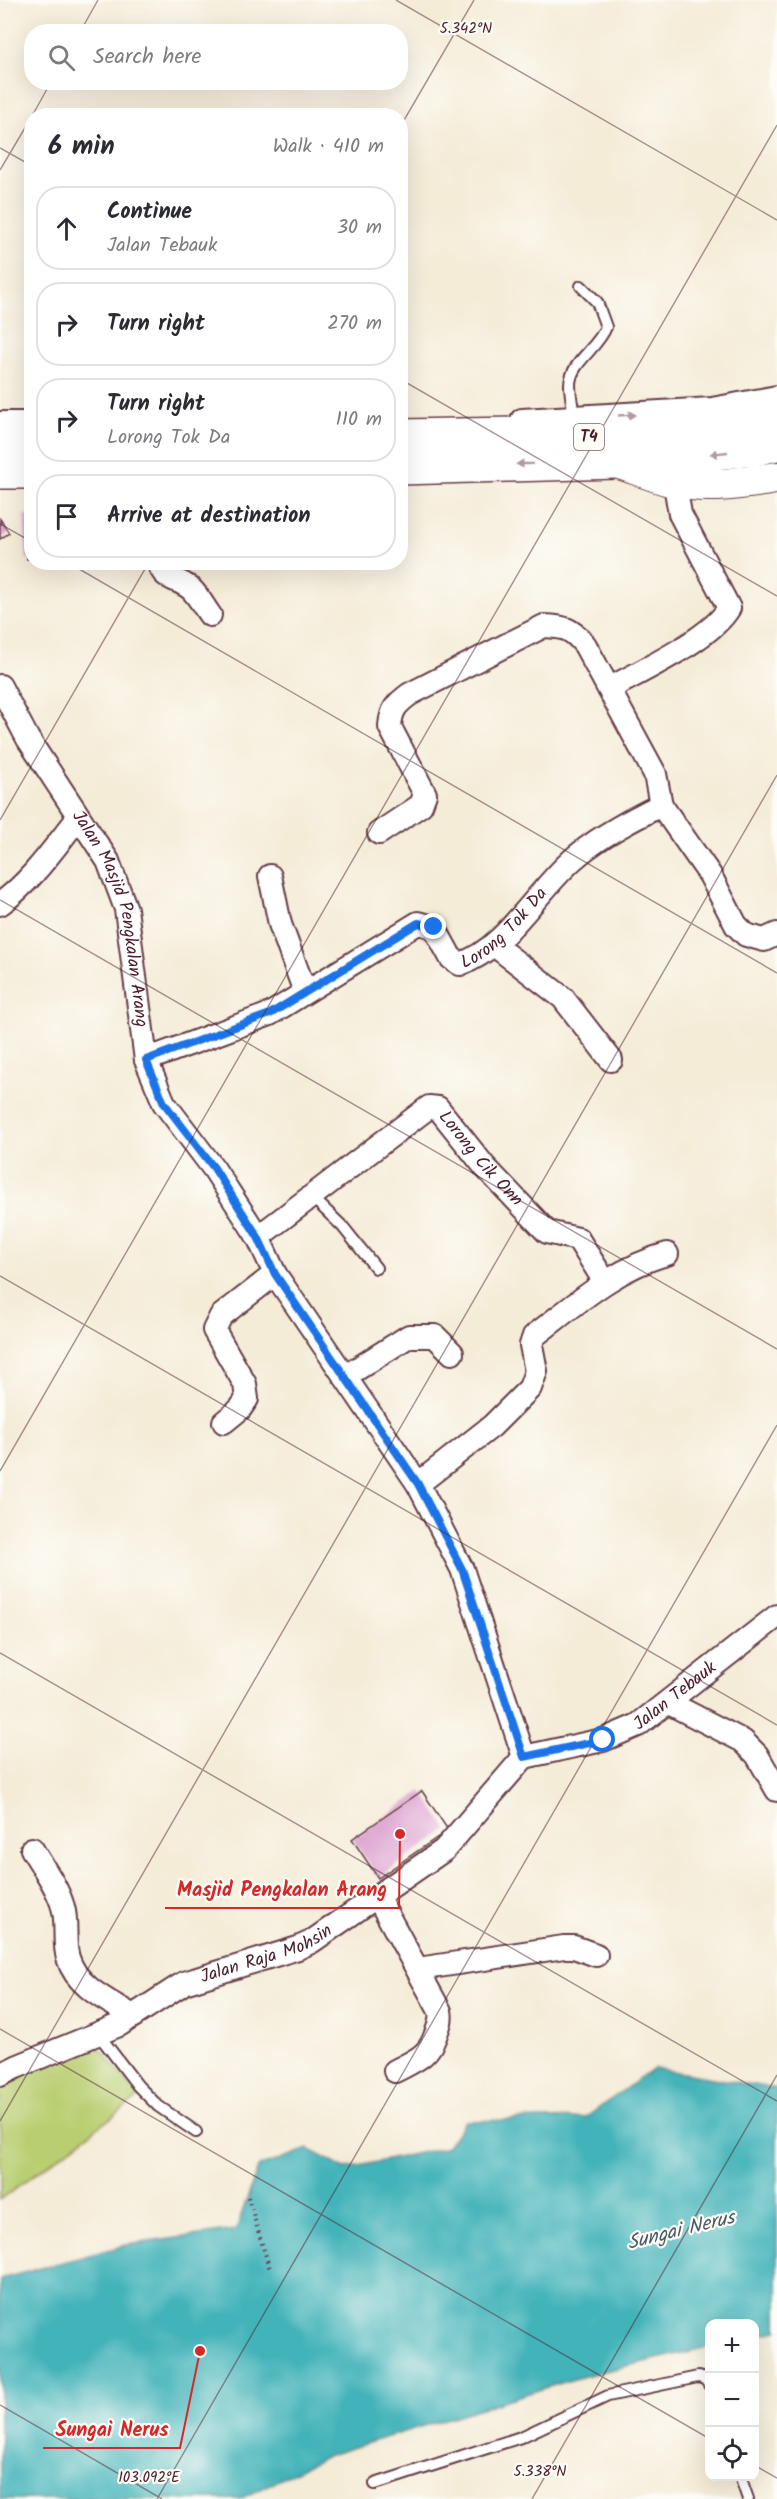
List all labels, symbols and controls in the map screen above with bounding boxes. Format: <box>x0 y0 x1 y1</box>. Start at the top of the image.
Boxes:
text: 5.342°N <box>440 17 492 41</box>
search box <box>24 24 408 90</box>
text: Search here <box>93 40 201 75</box>
icon: search <box>45 41 78 74</box>
text: 6 min <box>48 126 115 168</box>
text: Walk · 410 m <box>273 131 384 163</box>
text: Continue <box>107 195 192 230</box>
icon: ahead <box>50 212 83 245</box>
text: 30 m <box>337 212 382 244</box>
text: Jalan Tebauk <box>107 230 217 262</box>
text: Turn right <box>107 307 205 342</box>
icon: right <box>50 308 83 341</box>
text: 270 m <box>327 308 382 340</box>
text: Turn right <box>107 387 205 422</box>
icon: right <box>50 404 83 437</box>
text: 110 m <box>336 404 382 436</box>
one-way arrow <box>617 411 636 420</box>
text: Lorong Tok Da <box>107 422 230 454</box>
road number: T4 <box>574 424 604 450</box>
one-way arrow <box>710 448 729 457</box>
one-way arrow <box>515 460 534 469</box>
text: Arrive at destination <box>107 499 310 534</box>
icon: arrive <box>50 500 83 533</box>
street label: Jalan Masjid Pengkalan Arang <box>64 805 156 1029</box>
street label: Lorong Tok Da <box>456 881 555 977</box>
route end <box>420 913 446 939</box>
street label: Lorong Cik Onn <box>431 1104 530 1213</box>
street label: Jalan Tebauk <box>627 1654 724 1738</box>
route start <box>589 1726 615 1752</box>
callout: Masjid Pengkalan Arang <box>165 1870 399 1908</box>
text: Masjid Pengkalan Arang <box>177 1875 387 1907</box>
street label: Jalan Raja Mohsin <box>197 1917 339 1992</box>
water label: Sungai Nerus <box>624 2202 741 2260</box>
map controls <box>705 2319 759 2481</box>
button: + <box>705 2319 759 2373</box>
button: − <box>705 2373 759 2427</box>
callout: Sungai Nerus <box>43 2410 180 2448</box>
text: Sungai Nerus <box>55 2415 169 2447</box>
button: locate <box>705 2427 759 2481</box>
text: 5.338°N <box>513 2460 567 2484</box>
text: 103.092°E <box>118 2466 181 2490</box>

